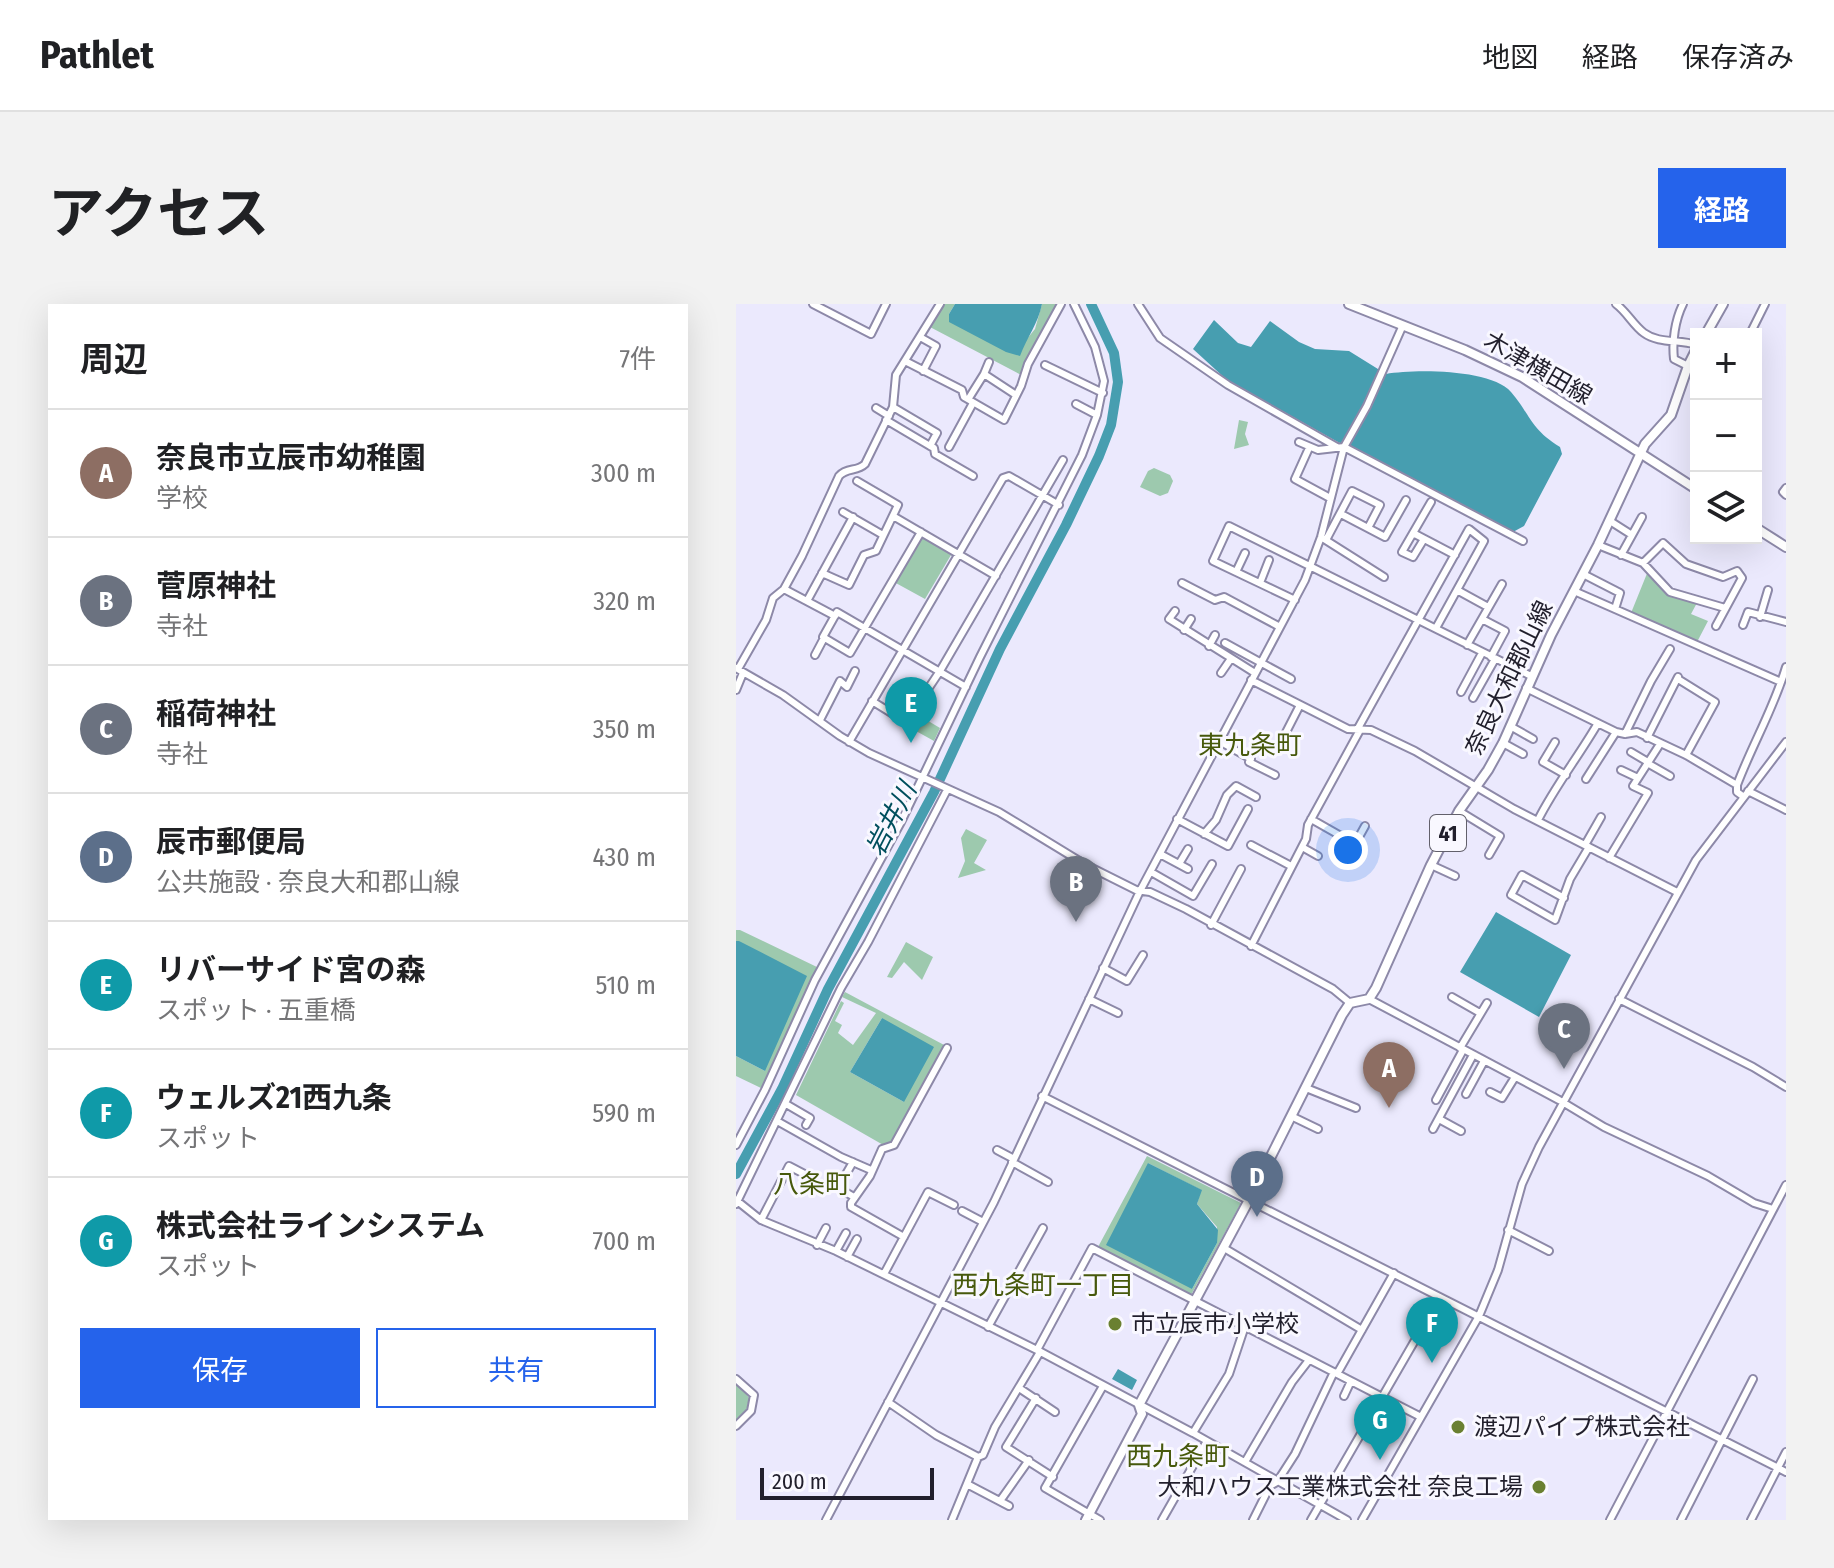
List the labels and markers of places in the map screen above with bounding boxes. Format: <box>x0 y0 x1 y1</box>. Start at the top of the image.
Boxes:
pin: E <box>885 677 937 743</box>
pin: B <box>1050 856 1102 922</box>
pin: C <box>1538 1003 1590 1069</box>
pin: A <box>1363 1042 1415 1108</box>
pin: D <box>1231 1151 1283 1217</box>
pin: F <box>1406 1297 1458 1363</box>
place label: 市立辰市小学校 <box>1131 1310 1299 1338</box>
marker: 市立辰市小学校 <box>1106 1315 1124 1333</box>
pin: G <box>1354 1394 1406 1460</box>
place label: 渡辺パイプ株式会社 <box>1474 1413 1690 1441</box>
marker: 渡辺パイプ株式会社 <box>1449 1418 1467 1436</box>
place label: 大和ハウス工業株式会社 奈良工場 <box>1157 1473 1523 1501</box>
marker: 大和ハウス工業株式会社 奈良工場 <box>1530 1478 1548 1496</box>

